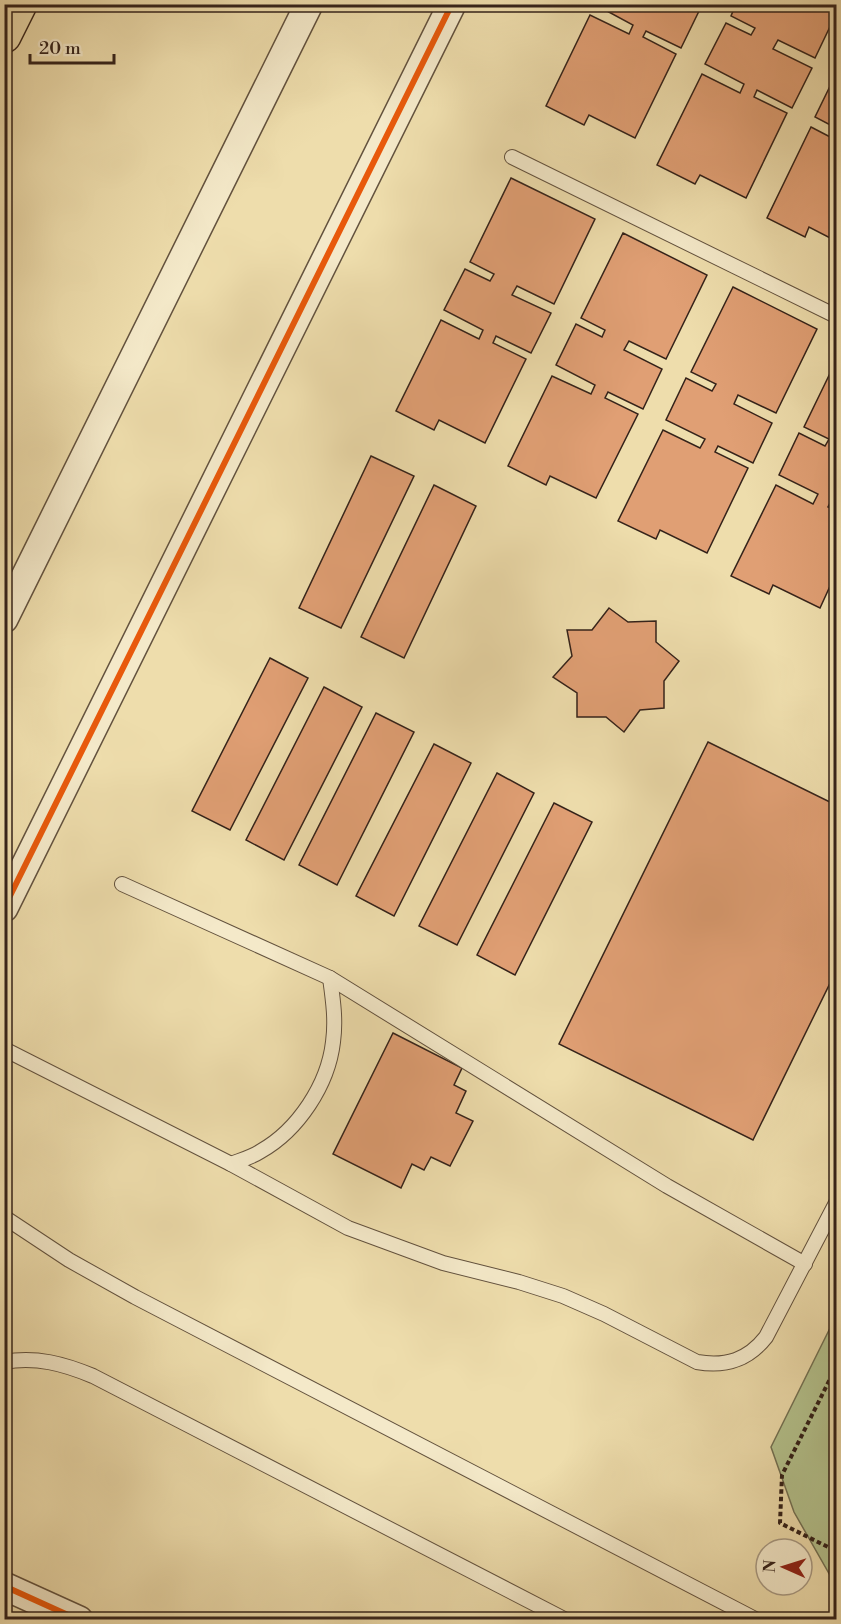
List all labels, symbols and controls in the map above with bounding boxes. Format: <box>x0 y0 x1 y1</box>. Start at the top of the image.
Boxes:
scale bar <box>30 27 114 65</box>
text: 20 m <box>39 37 81 60</box>
north arrow <box>754 1537 814 1597</box>
text: N <box>760 1559 780 1573</box>

